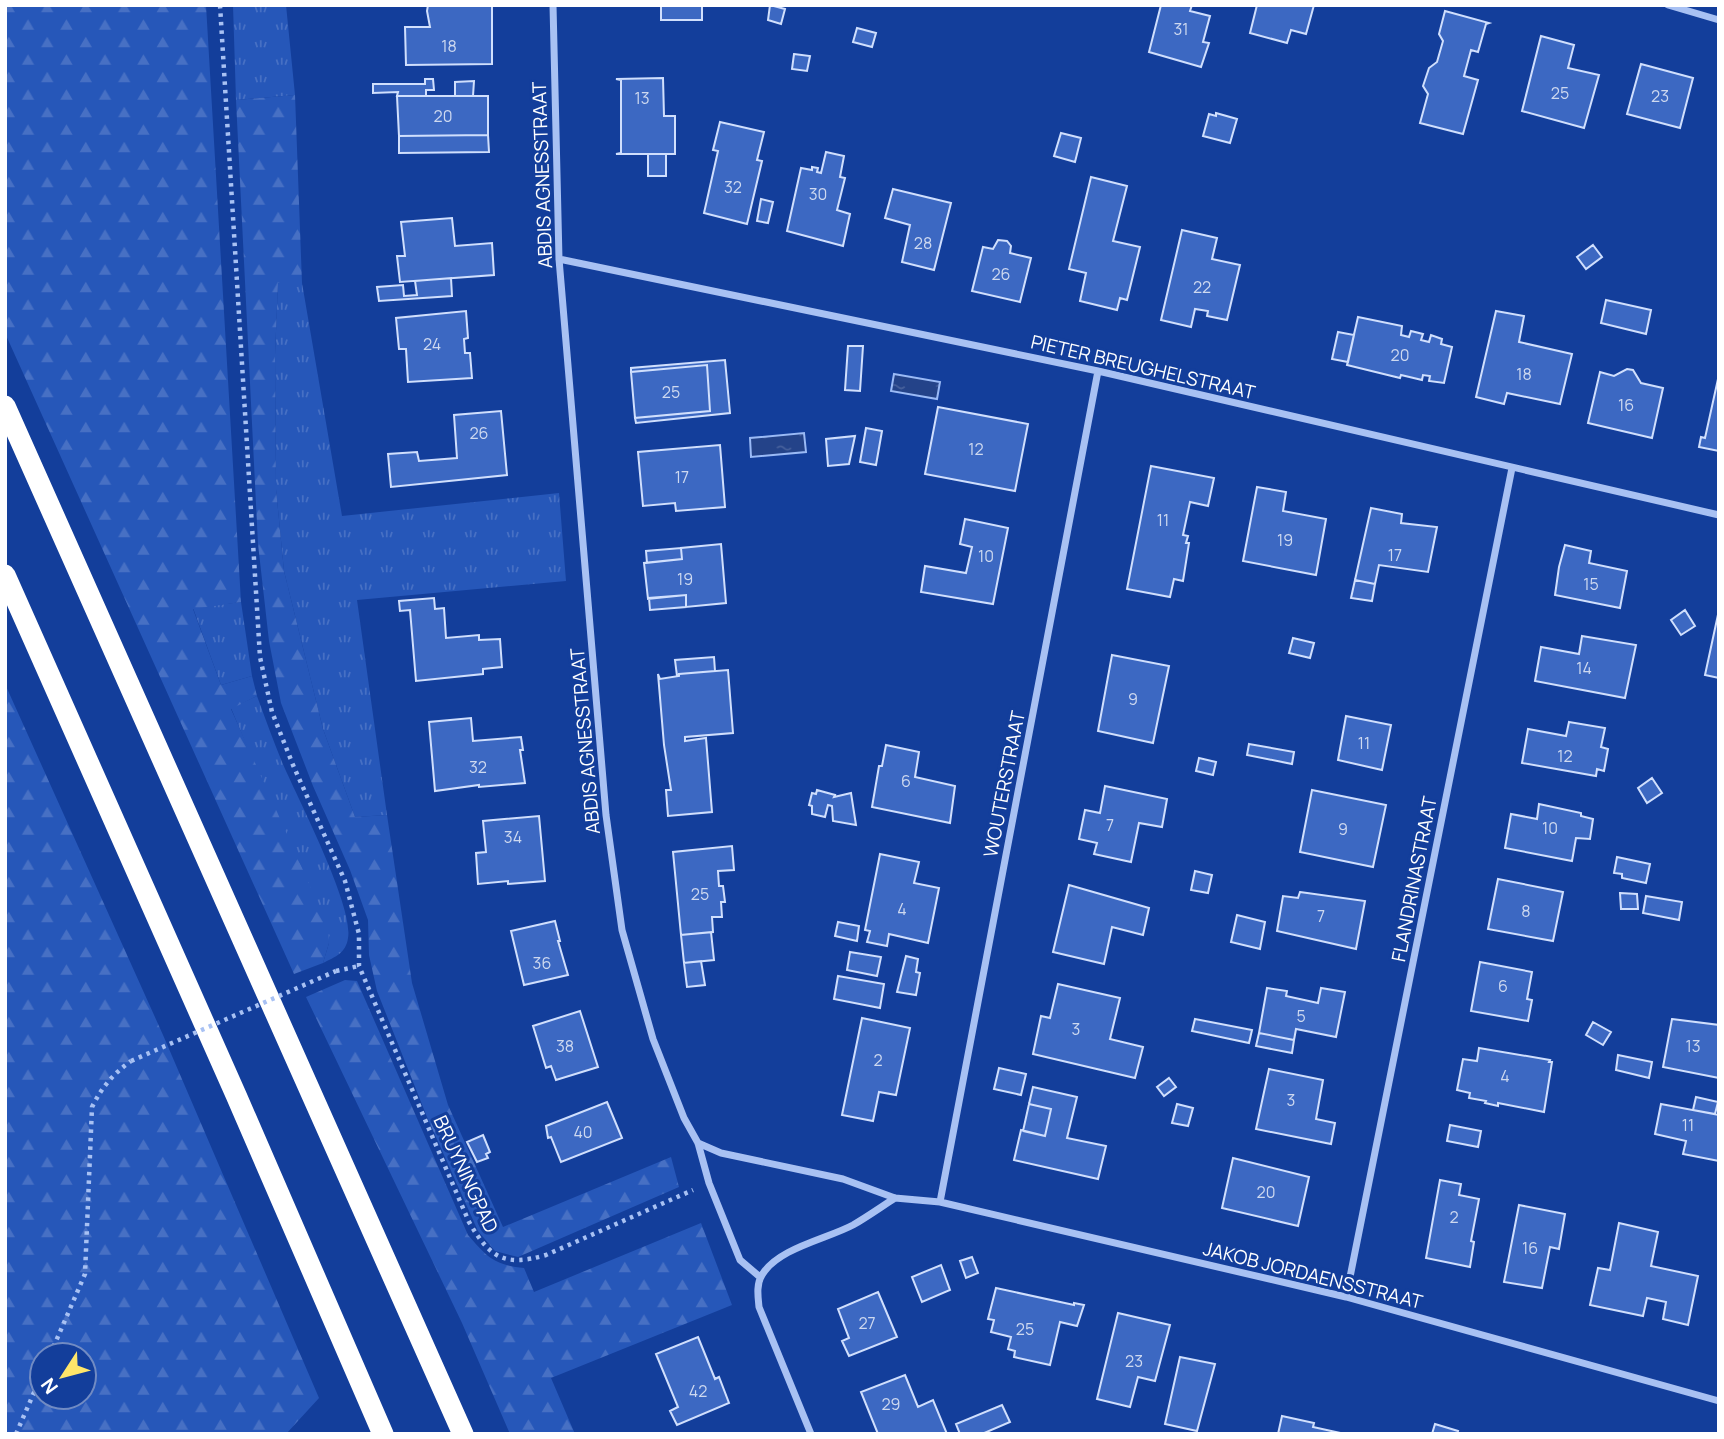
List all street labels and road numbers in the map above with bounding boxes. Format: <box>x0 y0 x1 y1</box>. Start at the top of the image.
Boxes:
street label: ABDIS AGNESSTRAAT <box>526 81 558 269</box>
street label: PIETER BREUGHELSTRAAT <box>1028 329 1258 406</box>
street label: ABDIS AGNESSTRAAT <box>564 646 606 835</box>
street label: WOUTERSTRAAT <box>977 708 1031 859</box>
street label: FLANDRINASTRAAT <box>1385 793 1443 964</box>
street label: BRUYNINGPAD <box>427 1111 505 1237</box>
street label: JAKOB JORDAENSSTRAAT <box>1201 1235 1426 1315</box>

